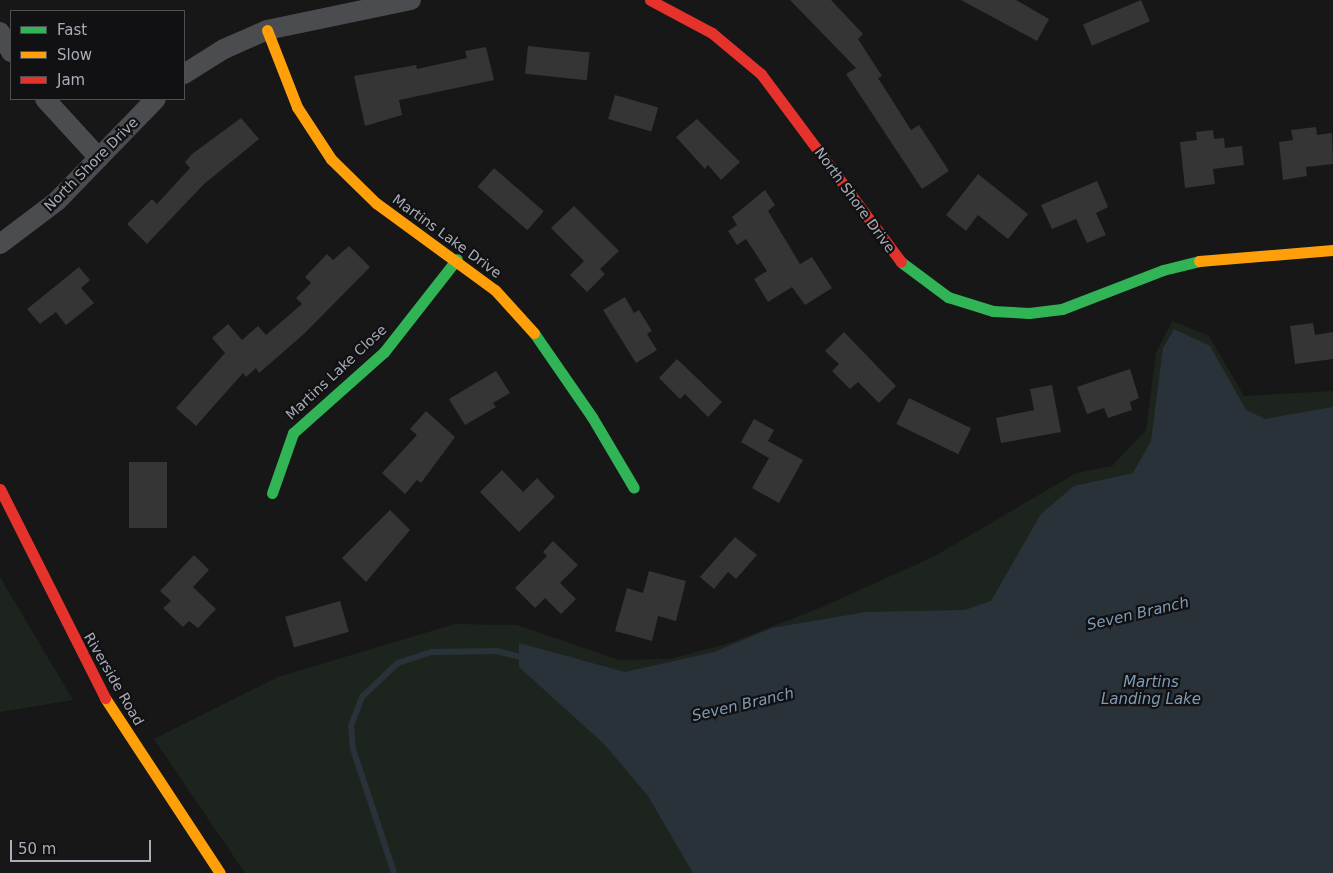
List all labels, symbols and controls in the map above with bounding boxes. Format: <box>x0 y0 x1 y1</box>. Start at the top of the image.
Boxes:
legend <box>10 10 185 100</box>
text: Fast <box>57 21 87 39</box>
text: Slow <box>57 46 92 64</box>
text: Jam <box>57 71 85 89</box>
street label: North Shore Drive <box>41 114 141 214</box>
street label: North Shore Drive <box>811 144 899 256</box>
street label: Martins Lake Drive <box>389 191 505 281</box>
street label: Martins Lake Close <box>282 321 390 423</box>
water label: Seven Branch <box>1085 594 1191 634</box>
street label: Riverside Road <box>81 630 147 728</box>
water label: Martins Landing Lake <box>1101 673 1201 708</box>
water label: Seven Branch <box>690 685 796 725</box>
scale bar <box>12 830 154 862</box>
text: 50 m <box>18 840 56 858</box>

